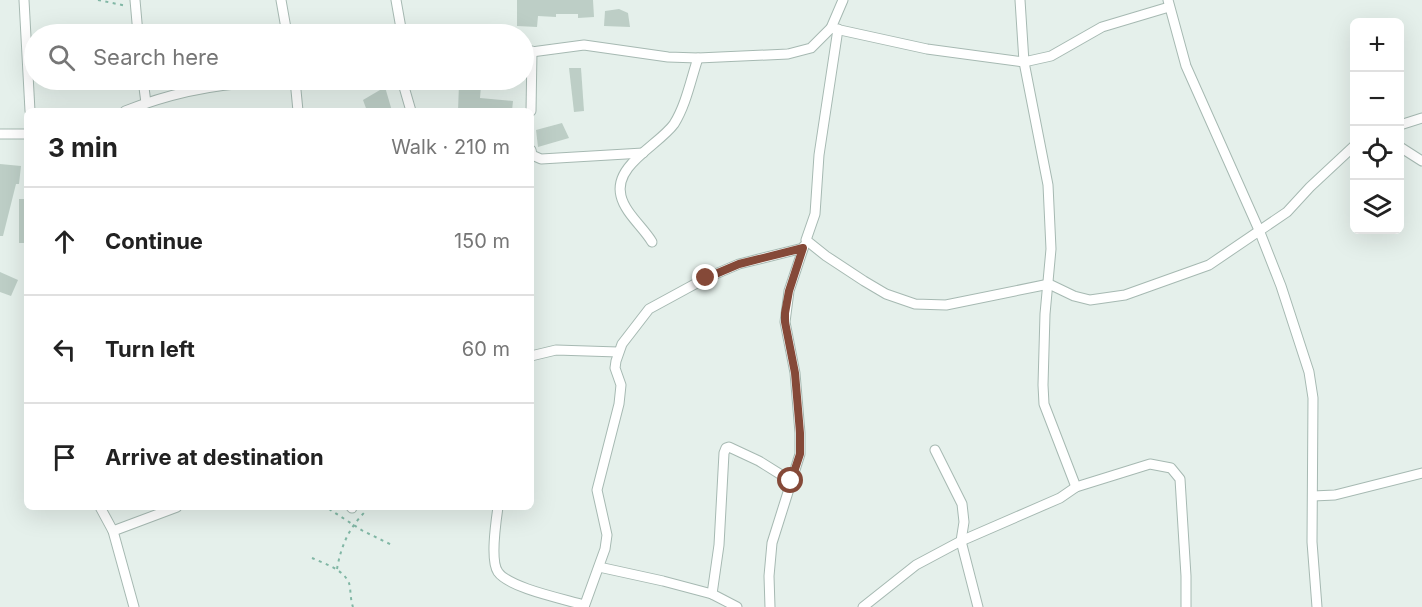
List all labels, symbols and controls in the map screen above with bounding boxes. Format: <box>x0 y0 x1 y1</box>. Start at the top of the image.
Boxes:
map controls <box>1350 18 1404 234</box>
button: + <box>1350 18 1404 72</box>
search box <box>24 24 534 90</box>
icon: search <box>45 41 78 74</box>
text: Search here <box>93 44 219 70</box>
button: − <box>1350 72 1404 126</box>
button: locate <box>1350 126 1404 180</box>
text: 3 min <box>48 132 118 163</box>
text: Walk · 210 m <box>391 135 510 159</box>
button: layers <box>1350 180 1404 234</box>
icon: ahead <box>48 225 81 258</box>
text: Continue <box>105 228 203 254</box>
text: 150 m <box>454 229 510 253</box>
route end <box>692 264 718 290</box>
icon: left <box>48 333 81 366</box>
text: Turn left <box>105 336 195 362</box>
text: 60 m <box>462 337 510 361</box>
icon: arrive <box>48 441 81 474</box>
text: Arrive at destination <box>105 444 324 470</box>
route start <box>777 467 803 493</box>

